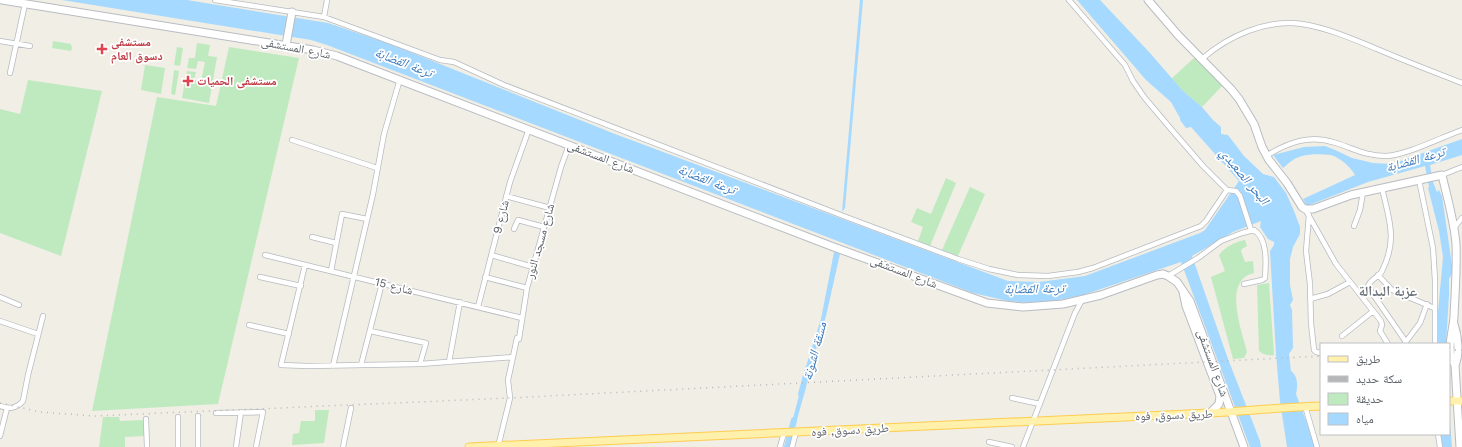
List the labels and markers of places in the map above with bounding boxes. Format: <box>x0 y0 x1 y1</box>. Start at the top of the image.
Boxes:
place label: مستشفى دسوق العام <box>111 35 163 64</box>
marker: مستشفى دسوق العام <box>96 43 108 55</box>
place label: مستشفى الحميات <box>197 74 277 89</box>
marker: مستشفى الحميات <box>182 75 194 87</box>

